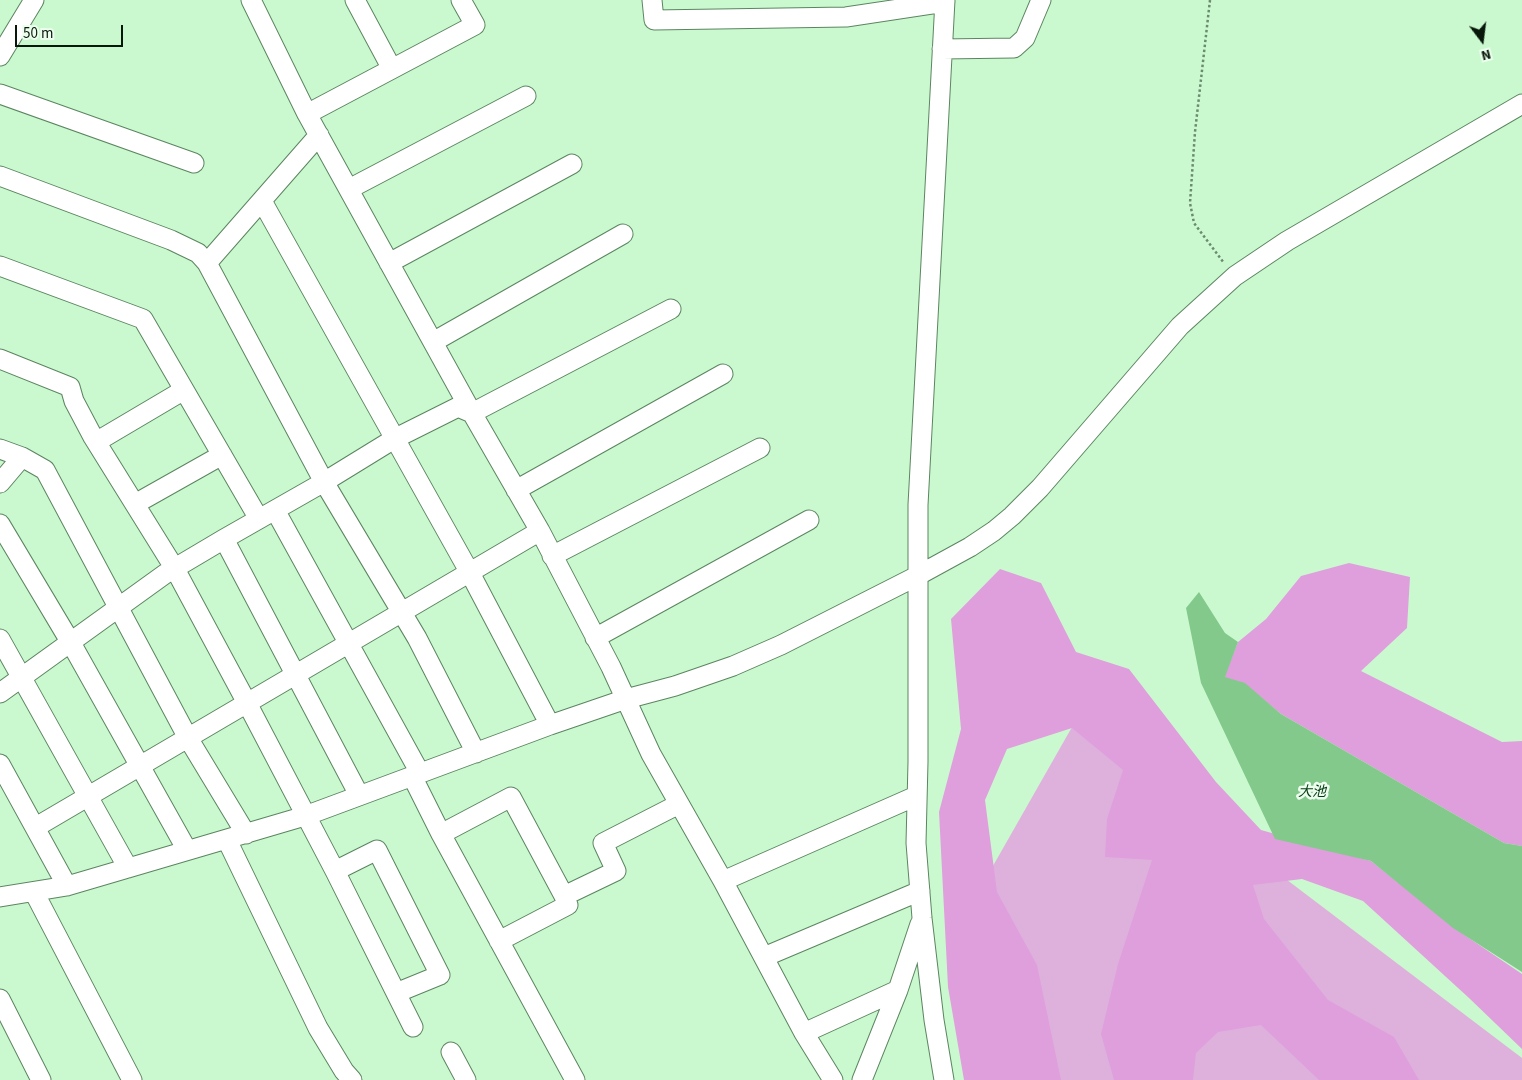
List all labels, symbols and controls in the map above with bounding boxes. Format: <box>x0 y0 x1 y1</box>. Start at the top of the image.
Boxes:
scale bar <box>18 15 125 47</box>
north arrow <box>1457 15 1507 65</box>
text: 50 m <box>23 23 53 44</box>
text: N <box>1479 44 1493 65</box>
water label: 大池 <box>1298 785 1326 801</box>

